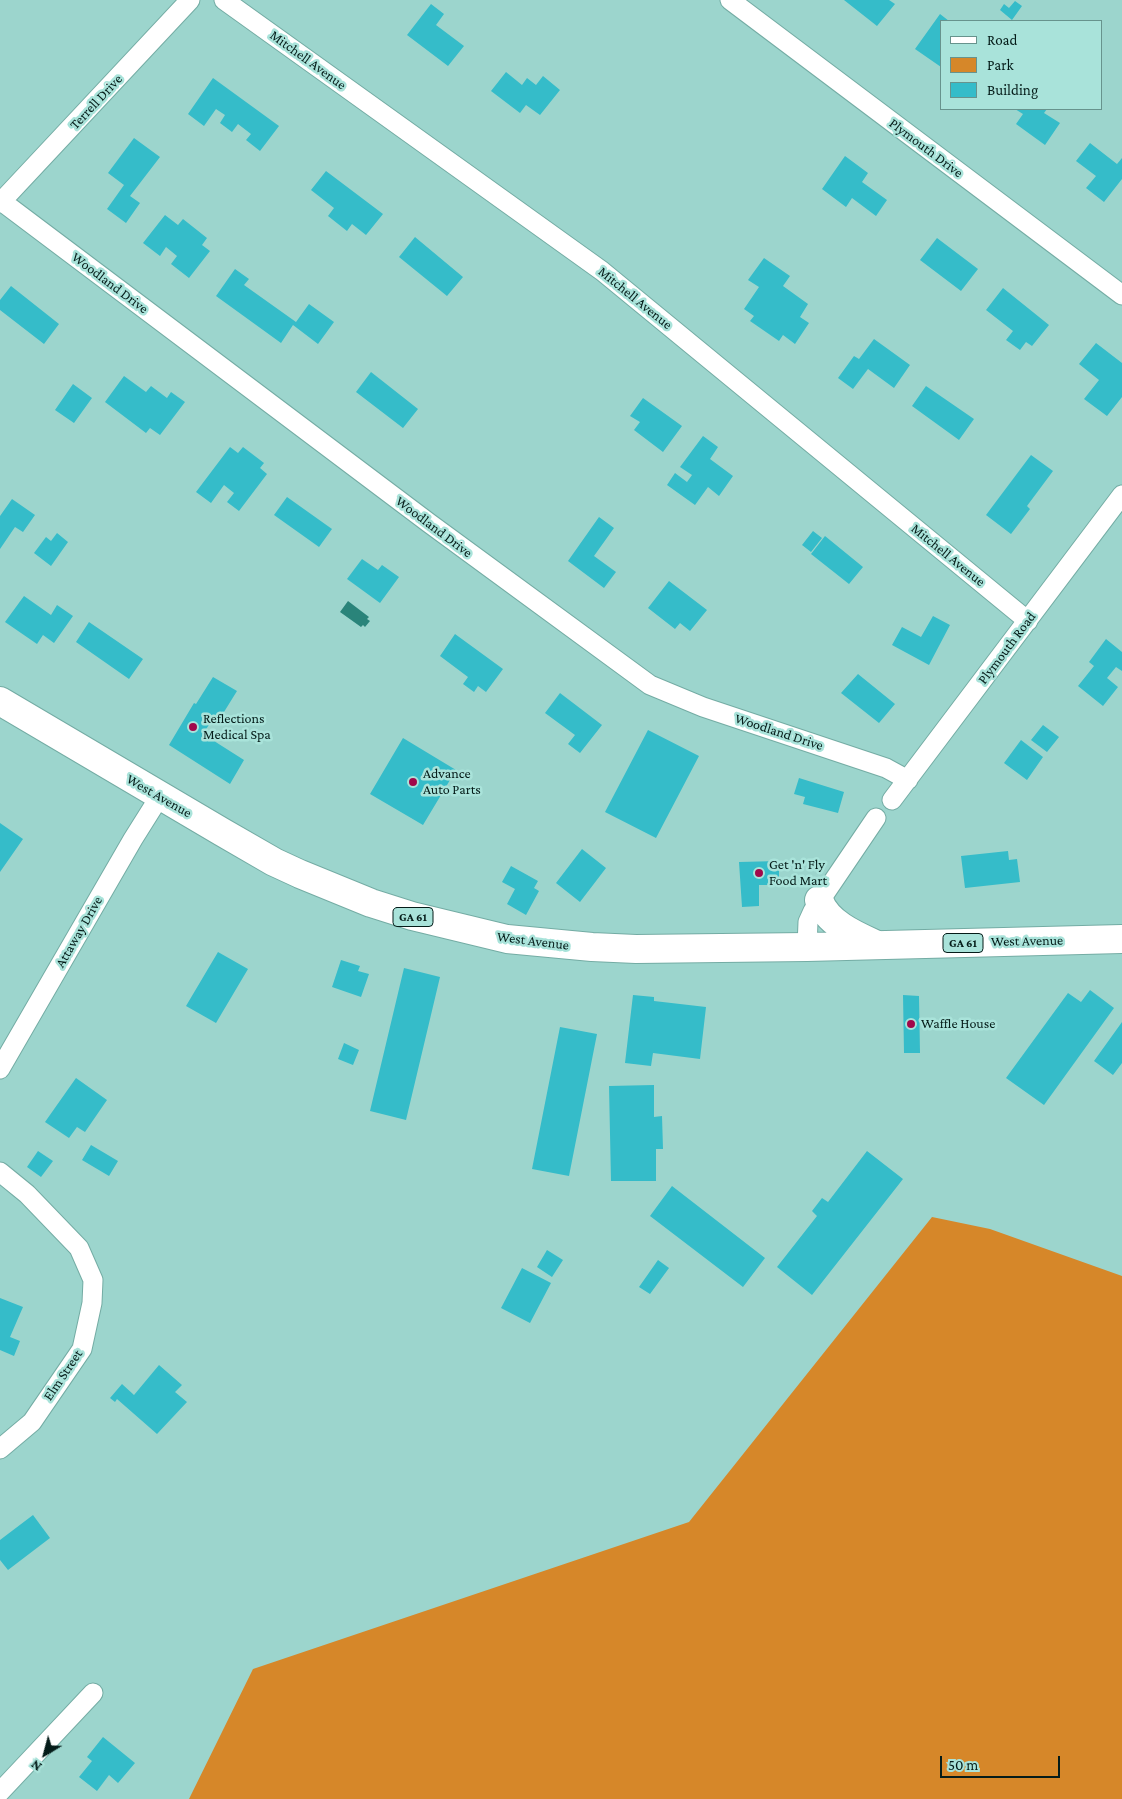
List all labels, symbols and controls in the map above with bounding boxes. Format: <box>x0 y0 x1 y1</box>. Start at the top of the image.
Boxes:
legend <box>940 20 1102 110</box>
street label: Mitchell Avenue <box>266 27 350 93</box>
text: Road <box>987 32 1017 48</box>
text: Park <box>987 57 1014 73</box>
street label: Terrell Drive <box>66 71 126 133</box>
text: Building <box>987 82 1038 98</box>
street label: Plymouth Drive <box>886 115 966 181</box>
street label: Woodland Drive <box>68 249 152 317</box>
street label: Mitchell Avenue <box>595 263 675 333</box>
street label: Woodland Drive <box>392 493 476 561</box>
street label: Mitchell Avenue <box>908 520 988 590</box>
street label: Plymouth Road <box>974 609 1040 687</box>
street label: Woodland Drive <box>733 710 825 754</box>
place label: Reflections Medical Spa <box>203 711 271 744</box>
marker: Reflections Medical Spa <box>187 721 199 733</box>
place label: Advance Auto Parts <box>423 766 481 799</box>
street label: West Avenue <box>123 771 195 821</box>
marker: Advance Auto Parts <box>407 776 419 788</box>
place label: Get 'n' Fly Food Mart <box>769 857 827 890</box>
marker: Get 'n' Fly Food Mart <box>753 867 765 879</box>
street label: Attaway Drive <box>52 893 106 971</box>
road number: GA 61 <box>393 908 433 926</box>
street label: West Avenue <box>496 928 570 954</box>
street label: West Avenue <box>991 932 1063 950</box>
road number: GA 61 <box>943 934 983 952</box>
place label: Waffle House <box>921 1016 995 1032</box>
marker: Waffle House <box>905 1018 917 1030</box>
street label: Elm Street <box>40 1346 86 1404</box>
north arrow <box>20 1729 70 1779</box>
scale bar <box>942 1746 1062 1778</box>
text: N <box>27 1757 45 1775</box>
text: 50 m <box>948 1757 978 1773</box>

